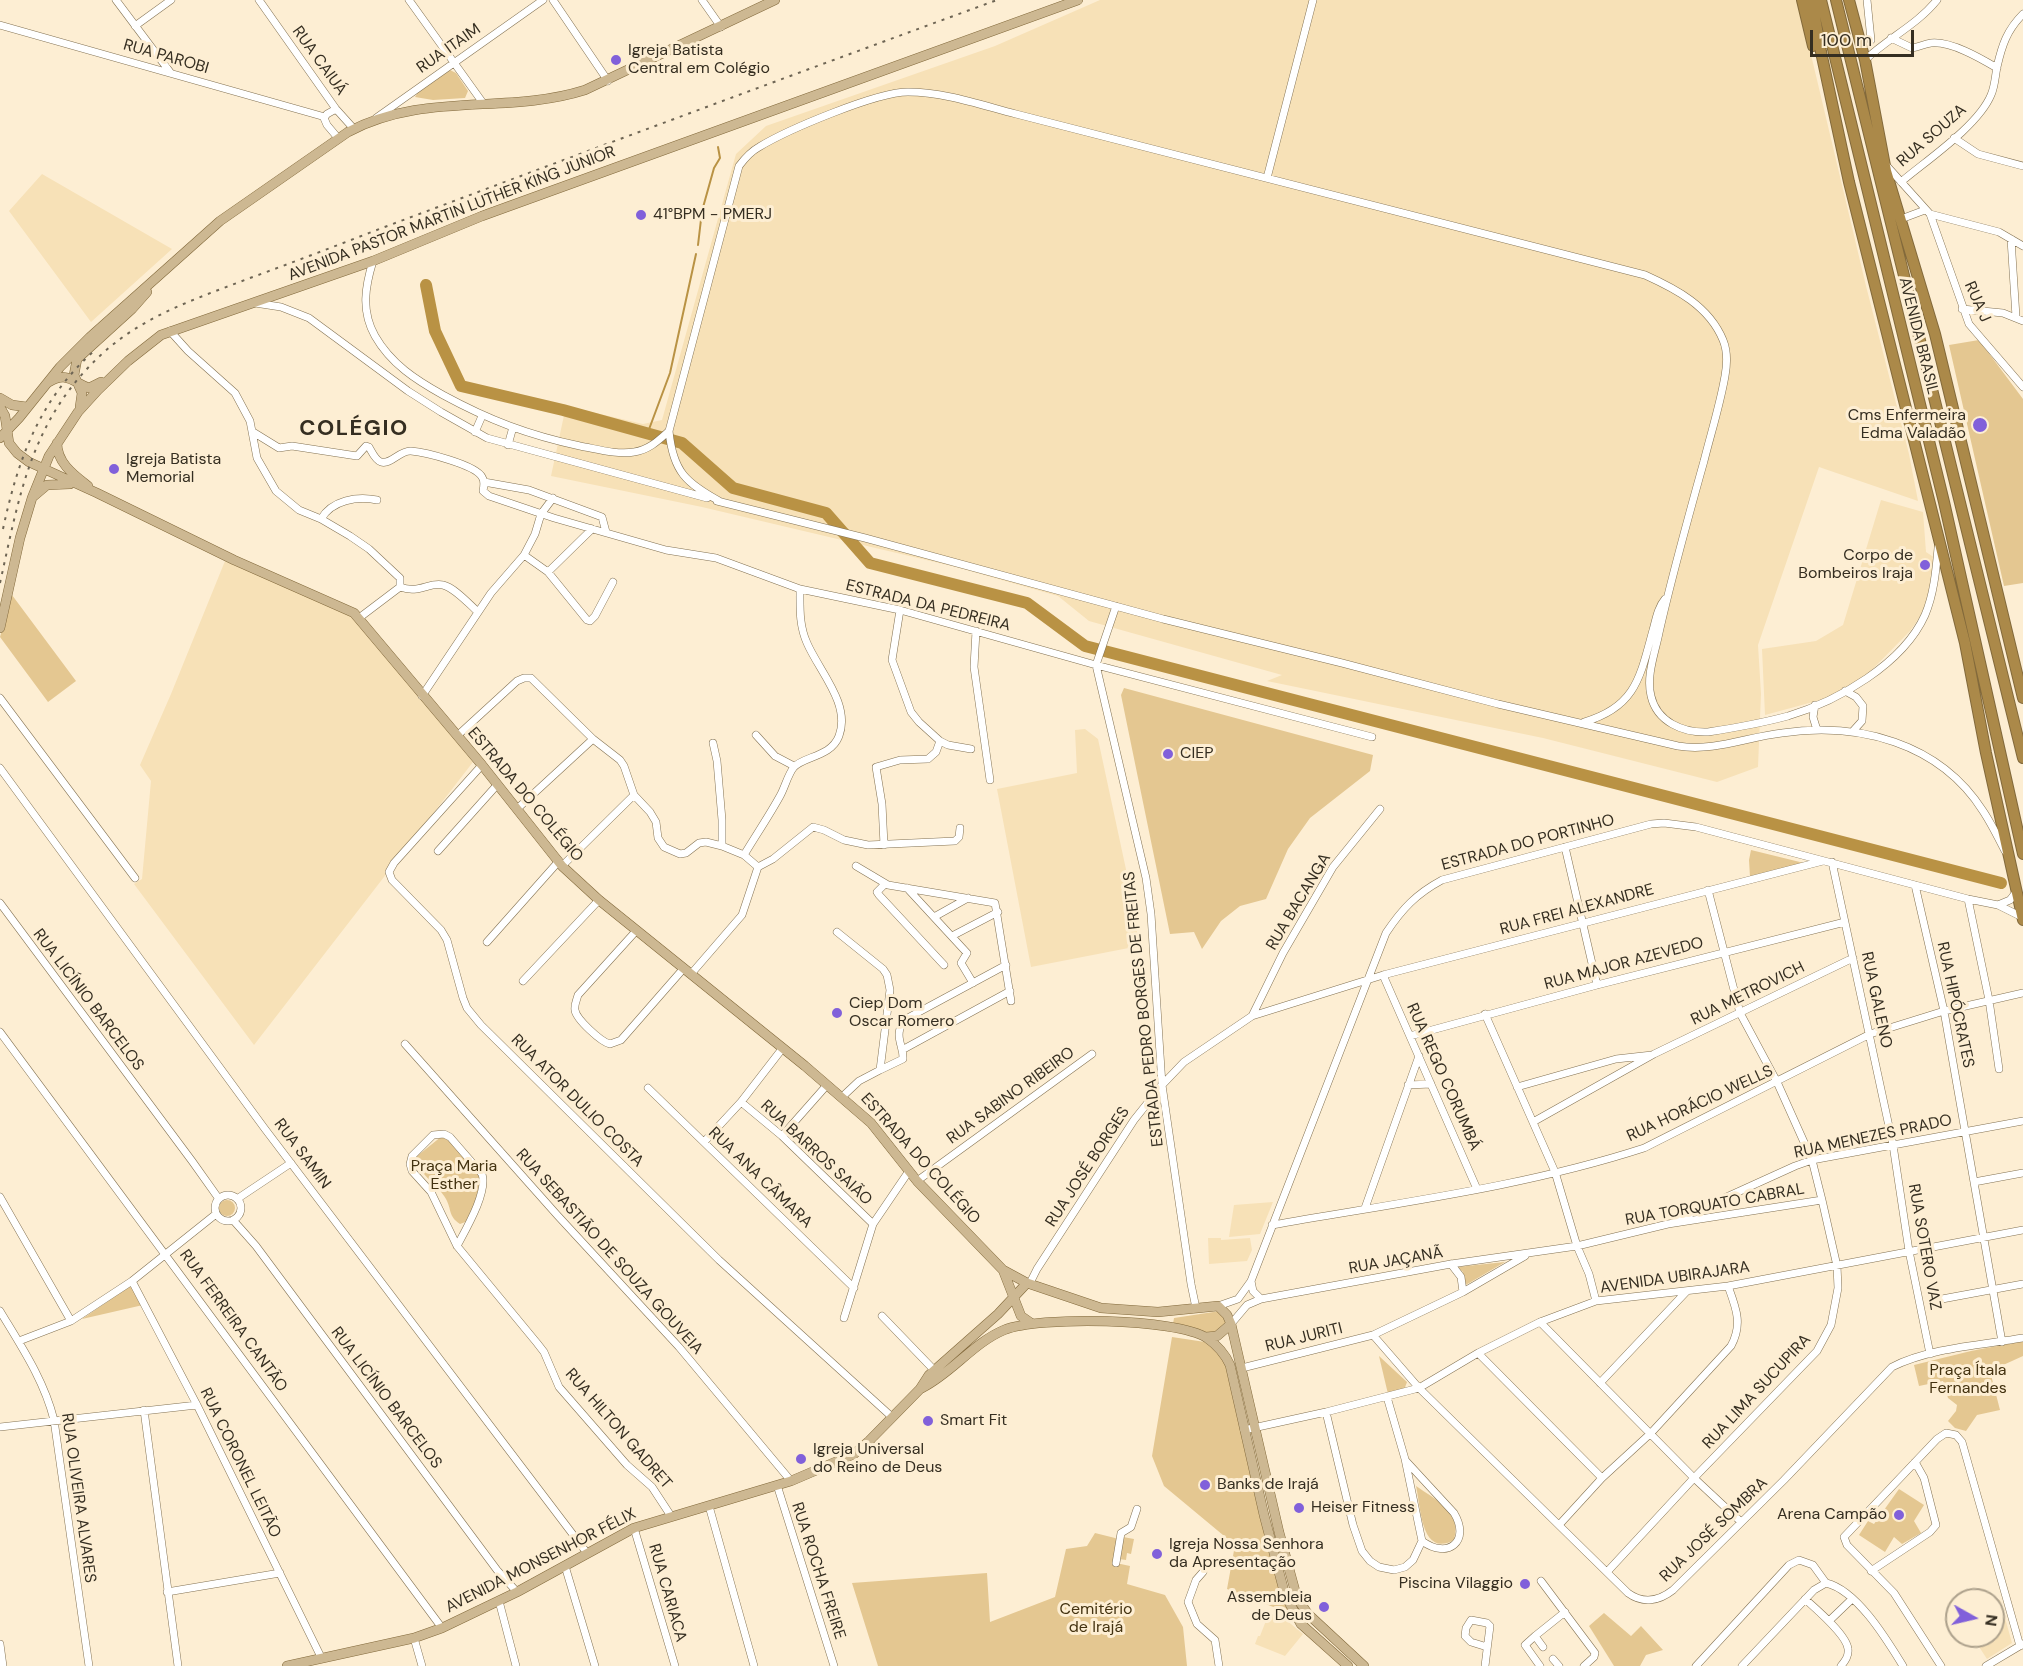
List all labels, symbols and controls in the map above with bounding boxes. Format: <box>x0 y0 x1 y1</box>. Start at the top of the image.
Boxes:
scale bar <box>1813 18 1916 56</box>
street label: RUA ITAIM <box>413 20 485 78</box>
street label: RUA CAIUÁ <box>288 23 350 99</box>
text: 100 m <box>1821 28 1872 52</box>
street label: RUA PAROBI <box>121 36 211 78</box>
place label: Igreja Batista Central em Colégio <box>628 41 770 79</box>
marker: Igreja Batista Central em Colégio <box>609 53 623 67</box>
street label: RUA SOUZA <box>1893 101 1971 171</box>
street label: AVENIDA PASTOR MARTIN LUTHER KING JUNIOR <box>286 142 618 286</box>
place label: 41°BPM - PMERJ <box>653 205 772 225</box>
marker: 41°BPM - PMERJ <box>634 208 648 222</box>
street label: AVENIDA BRASIL <box>1894 275 1942 397</box>
street label: RUA J <box>1960 279 1994 325</box>
place label: Cms Enfermeira Edma Valadão <box>1848 406 1966 444</box>
district label: COLÉGIO <box>299 416 409 442</box>
marker: Cms Enfermeira Edma Valadão <box>1971 416 1989 434</box>
place label: Igreja Batista Memorial <box>126 450 221 488</box>
marker: Igreja Batista Memorial <box>107 462 121 476</box>
place label: Corpo de Bombeiros Iraja <box>1798 546 1913 584</box>
marker: Corpo de Bombeiros Iraja <box>1918 558 1932 572</box>
street label: ESTRADA DA PEDREIRA <box>844 576 1012 636</box>
street label: ESTRADA DO COLÉGIO <box>463 724 587 866</box>
place label: CIEP <box>1180 744 1214 764</box>
marker: CIEP <box>1161 747 1175 761</box>
street label: ESTRADA DO PORTINHO <box>1439 811 1617 875</box>
street label: RUA BACANGA <box>1263 850 1335 954</box>
street label: ESTRADA PEDRO BORGES DE FREITAS <box>1120 870 1168 1148</box>
street label: RUA FREI ALEXANDRE <box>1498 880 1656 940</box>
street label: RUA LICÍNIO BARCELOS <box>28 925 148 1075</box>
street label: RUA MAJOR AZEVEDO <box>1542 933 1706 995</box>
street label: RUA HIPÓCRATES <box>1932 940 1978 1070</box>
street label: RUA GALENO <box>1856 950 1896 1050</box>
street label: RUA METROVICH <box>1688 958 1808 1030</box>
place label: Ciep Dom Oscar Romero <box>849 994 954 1032</box>
street label: RUA REGO CORUMBÁ <box>1402 1000 1484 1154</box>
marker: Ciep Dom Oscar Romero <box>830 1006 844 1020</box>
street label: RUA ATOR DULIO COSTA <box>507 1031 647 1171</box>
street label: RUA SABINO RIBEIRO <box>943 1043 1079 1149</box>
street label: RUA HORÁCIO WELLS <box>1624 1062 1776 1146</box>
street label: ESTRADA DO COLÉGIO <box>856 1090 984 1228</box>
street label: RUA BARROS SAIÃO <box>756 1096 876 1210</box>
street label: RUA JOSÉ BORGES <box>1042 1103 1134 1231</box>
street label: RUA MENEZES PRADO <box>1792 1111 1954 1163</box>
street label: RUA SAMIN <box>269 1115 335 1193</box>
street label: RUA ANA CÂMARA <box>704 1124 816 1232</box>
street label: RUA SEBASTIÃO DE SOUZA GOUVEIA <box>511 1145 707 1359</box>
park label: Praça Maria Esther <box>411 1157 497 1195</box>
street label: RUA TORQUATO CABRAL <box>1624 1180 1806 1230</box>
street label: RUA SOTERO VAZ <box>1903 1182 1945 1312</box>
street label: RUA JAÇANÃ <box>1347 1243 1445 1279</box>
street label: RUA FERREIRA CANTÃO <box>175 1246 291 1396</box>
street label: AVENIDA UBIRAJARA <box>1599 1258 1751 1298</box>
street label: RUA JURITI <box>1263 1319 1345 1357</box>
street label: RUA LICÍNIO BARCELOS <box>326 1323 446 1473</box>
street label: RUA LIMA SUCUPIRA <box>1699 1331 1815 1453</box>
park label: Praça Ítala Fernandes <box>1929 1361 2007 1399</box>
street label: RUA HILTON GADRET <box>561 1365 675 1493</box>
street label: RUA CORONEL LEITÃO <box>195 1385 285 1541</box>
place label: Smart Fit <box>940 1411 1007 1431</box>
street label: RUA OLIVEIRA ALVARES <box>57 1412 99 1584</box>
marker: Smart Fit <box>921 1414 935 1428</box>
place label: Igreja Universal do Reino de Deus <box>813 1440 942 1478</box>
marker: Igreja Universal do Reino de Deus <box>794 1452 808 1466</box>
street label: RUA JOSÉ SOMBRA <box>1656 1474 1772 1586</box>
place label: Banks de Irajá <box>1217 1475 1319 1495</box>
marker: Banks de Irajá <box>1198 1478 1212 1492</box>
place label: Heiser Fitness <box>1311 1498 1415 1518</box>
street label: RUA ROCHA FREIRE <box>787 1500 849 1642</box>
marker: Heiser Fitness <box>1292 1501 1306 1515</box>
street label: AVENIDA MONSENHOR FÉLIX <box>442 1504 640 1618</box>
place label: Arena Campão <box>1777 1505 1887 1525</box>
marker: Arena Campão <box>1892 1508 1906 1522</box>
place label: Igreja Nossa Senhora da Apresentação <box>1169 1535 1324 1573</box>
street label: RUA CARIACA <box>644 1542 690 1644</box>
marker: Igreja Nossa Senhora da Apresentação <box>1150 1547 1164 1561</box>
place label: Piscina Vilaggio <box>1399 1574 1513 1594</box>
marker: Piscina Vilaggio <box>1518 1577 1532 1591</box>
place label: Assembleia de Deus <box>1227 1588 1312 1626</box>
north arrow <box>1945 1588 2005 1648</box>
park label: Cemitério de Irajá <box>1059 1600 1133 1638</box>
marker: Assembleia de Deus <box>1317 1600 1331 1614</box>
text: N <box>1980 1613 2003 1628</box>

